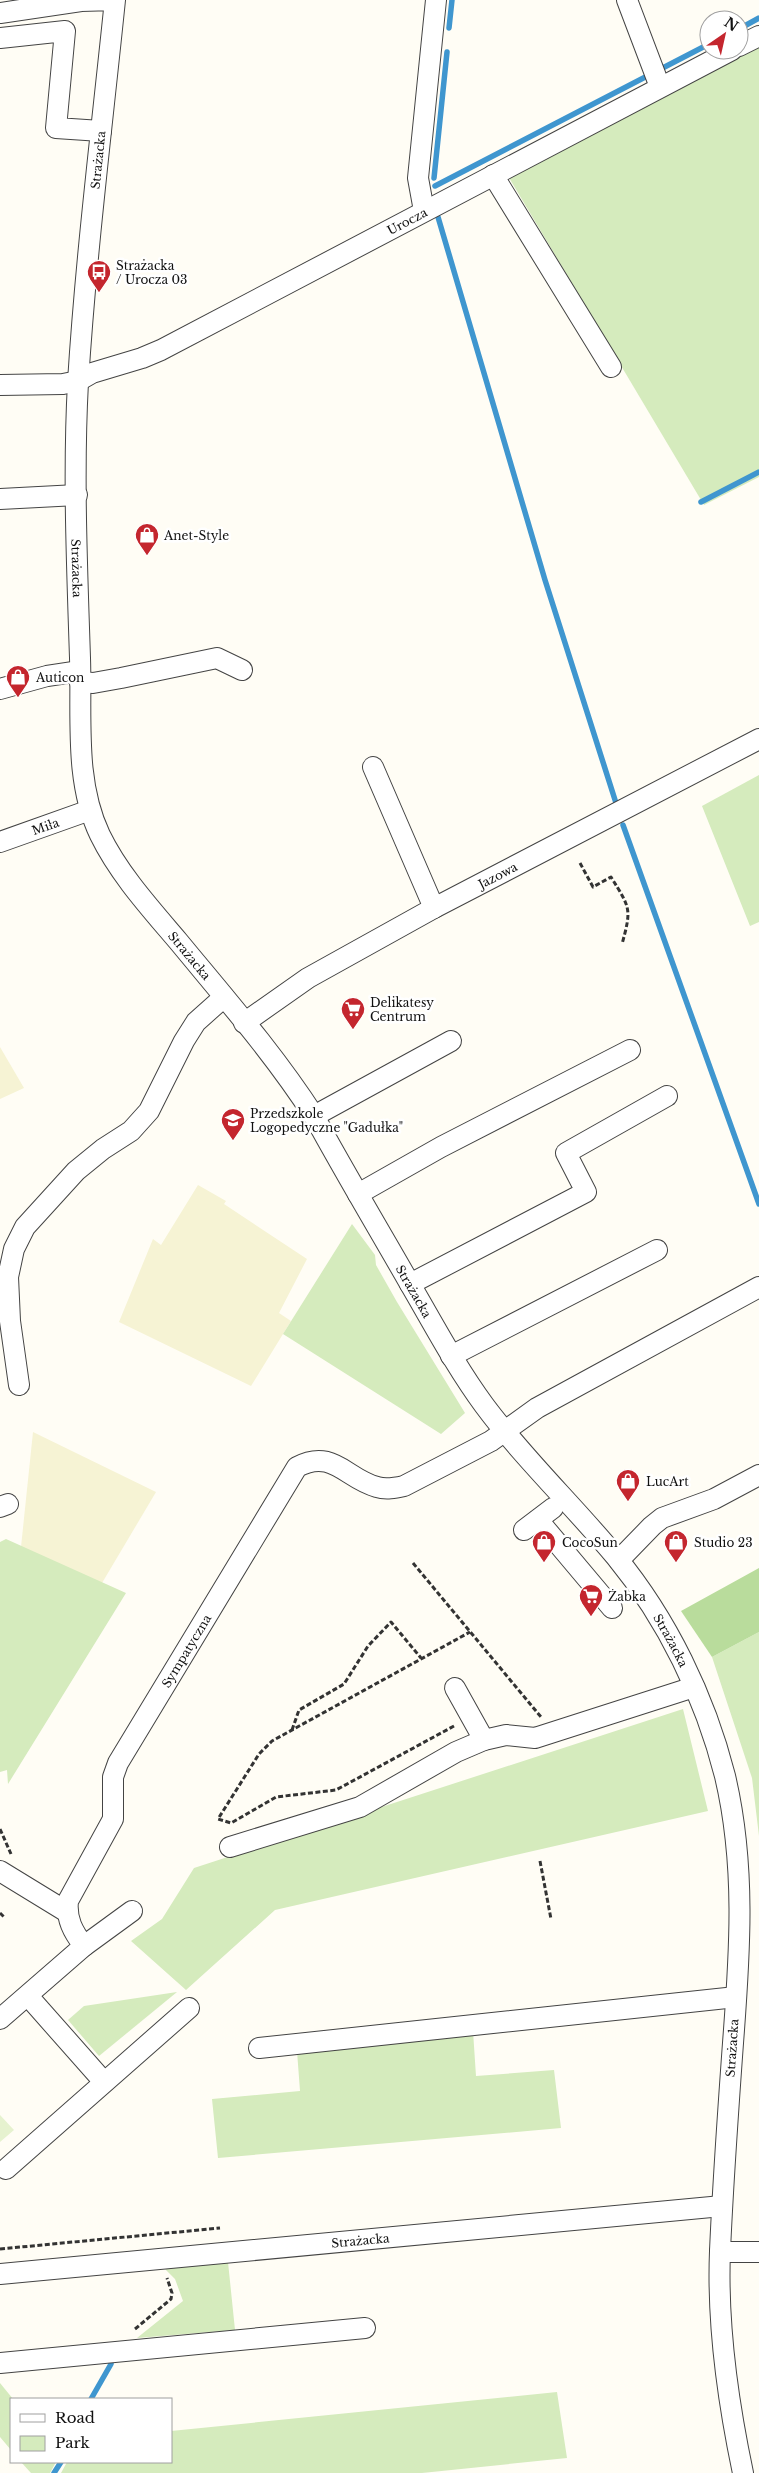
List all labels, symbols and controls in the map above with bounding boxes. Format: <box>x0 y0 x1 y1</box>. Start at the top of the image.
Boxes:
north arrow <box>699 10 749 60</box>
text: N <box>721 13 742 35</box>
street label: Strażacka <box>87 130 109 190</box>
street label: Urocza <box>384 204 430 237</box>
place label: Strażacka / Urocza 03 <box>116 258 187 287</box>
bus stop icon: Strażacka / Urocza 03 <box>86 259 112 293</box>
shop icon: Anet-Style <box>134 522 160 556</box>
place label: Anet-Style <box>163 528 229 543</box>
street label: Strażacka <box>69 539 85 598</box>
shop icon: Auticon <box>5 664 31 698</box>
place label: Auticon <box>35 670 84 685</box>
street label: Miła <box>30 814 61 838</box>
street label: Jazowa <box>474 858 520 892</box>
street label: Strażacka <box>165 928 215 983</box>
place label: Delikatesy Centrum <box>370 995 434 1024</box>
supermarket icon: Delikatesy Centrum <box>340 996 366 1030</box>
place label: Przedszkole Logopedyczne "Gadułka" <box>250 1106 403 1135</box>
school or university icon: Przedszkole Logopedyczne "Gadułka" <box>220 1107 246 1141</box>
street label: Strażacka <box>393 1262 435 1321</box>
shop icon: LucArt <box>615 1468 641 1502</box>
place label: LucArt <box>646 1474 689 1489</box>
shop icon: CocoSun <box>531 1529 557 1563</box>
shop icon: Studio 23 <box>663 1529 689 1563</box>
place label: CocoSun <box>562 1535 618 1550</box>
place label: Studio 23 <box>694 1535 753 1550</box>
supermarket icon: Żabka <box>578 1583 604 1617</box>
place label: Żabka <box>608 1588 646 1604</box>
street label: Sympatyczna <box>158 1611 214 1690</box>
street label: Strażacka <box>651 1611 692 1670</box>
street label: Strażacka <box>722 2018 742 2078</box>
street label: Strażacka <box>331 2230 391 2250</box>
legend <box>10 2398 172 2463</box>
text: Road <box>55 2408 95 2427</box>
text: Park <box>55 2433 91 2452</box>

